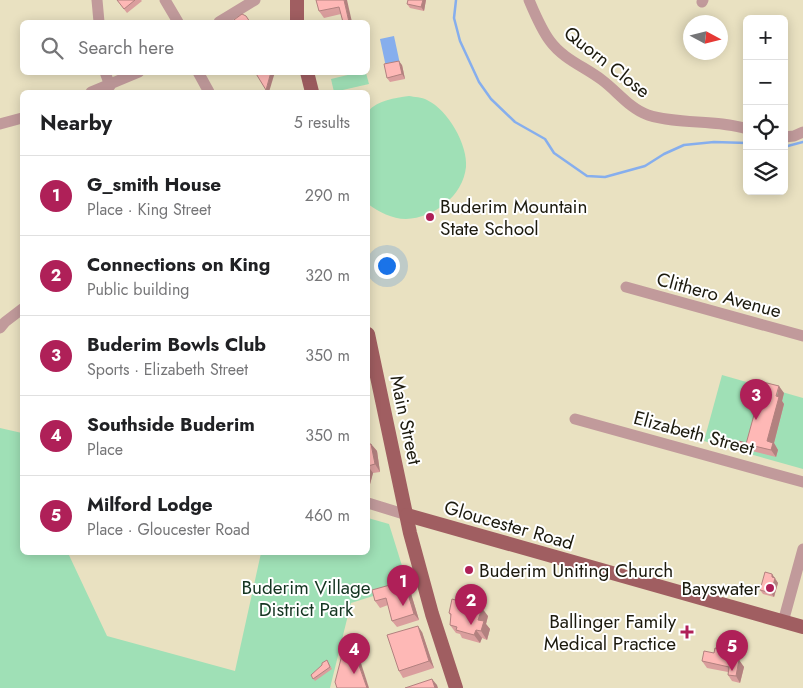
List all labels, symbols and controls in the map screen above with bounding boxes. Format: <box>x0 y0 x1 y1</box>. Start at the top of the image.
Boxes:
north arrow <box>683 15 728 60</box>
map controls <box>743 15 788 195</box>
button: + <box>743 15 788 60</box>
search box <box>20 20 370 75</box>
street label: Quorn Close <box>558 20 656 104</box>
icon: search <box>38 34 66 62</box>
text: Search here <box>78 34 174 61</box>
button: − <box>743 60 788 105</box>
button: locate <box>743 105 788 150</box>
text: Nearby <box>40 108 112 138</box>
text: 5 results <box>294 111 350 134</box>
button: layers <box>743 150 788 195</box>
text: G_smith House <box>87 171 221 198</box>
text: 1 <box>52 184 60 207</box>
text: 290 m <box>305 184 350 207</box>
place label: Buderim Mountain State School <box>440 193 588 242</box>
text: Place · King Street <box>87 198 211 221</box>
marker: Buderim Mountain State School <box>424 211 436 223</box>
text: Connections on King <box>87 251 270 278</box>
your location <box>374 253 400 279</box>
text: 2 <box>51 264 61 287</box>
text: 320 m <box>305 264 350 287</box>
street label: Clithero Avenue <box>654 265 785 325</box>
text: Public building <box>87 278 189 301</box>
text: Buderim Bowls Club <box>87 331 266 358</box>
text: 3 <box>51 344 61 367</box>
text: 350 m <box>305 344 350 367</box>
text: Sports · Elizabeth Street <box>87 358 248 381</box>
street label: Main Street <box>383 373 429 467</box>
pin: 3 <box>740 379 772 420</box>
street label: Elizabeth Street <box>631 404 758 462</box>
text: Southside Buderim <box>87 411 255 438</box>
text: 4 <box>50 424 62 447</box>
text: 350 m <box>305 424 350 447</box>
text: Place <box>87 438 123 461</box>
text: Milford Lodge <box>87 491 213 518</box>
street label: Gloucester Road <box>441 494 577 556</box>
text: 5 <box>51 504 61 527</box>
text: 460 m <box>305 504 350 527</box>
text: Place · Gloucester Road <box>87 518 250 541</box>
place label: Buderim Uniting Church <box>479 557 673 584</box>
marker: Buderim Uniting Church <box>463 564 475 576</box>
pin: 1 <box>387 565 419 606</box>
park label: Buderim Village District Park <box>241 574 371 623</box>
place label: Bayswater <box>682 575 760 602</box>
marker: Bayswater <box>764 582 776 594</box>
pin: 2 <box>455 584 487 625</box>
place label: Ballinger Family Medical Practice <box>544 608 677 657</box>
marker: Ballinger Family Medical Practice <box>680 625 694 639</box>
pin: 5 <box>716 630 748 671</box>
pin: 4 <box>338 633 370 674</box>

